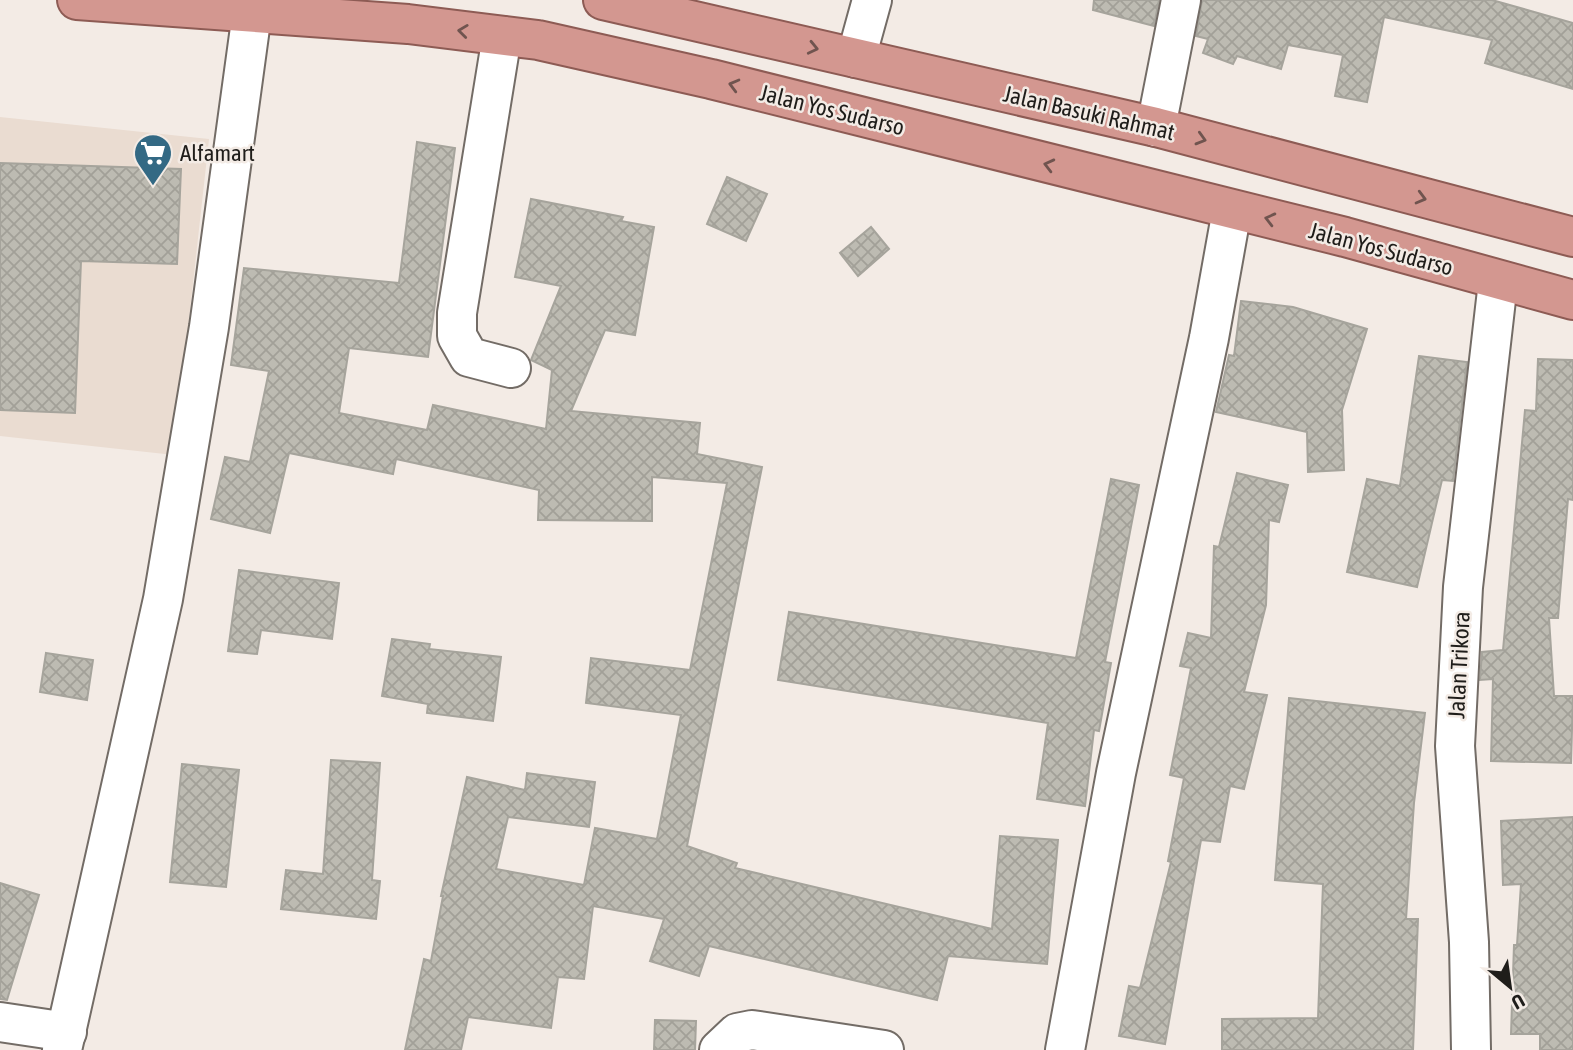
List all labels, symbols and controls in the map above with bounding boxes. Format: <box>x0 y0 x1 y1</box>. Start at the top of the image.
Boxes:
one-way arrow <box>457 23 469 38</box>
one-way arrow <box>807 39 819 54</box>
one-way arrow <box>728 79 740 93</box>
street label: Jalan Yos Sudarso <box>757 79 907 141</box>
street label: Jalan Basuki Rahmat <box>1001 81 1177 145</box>
one-way arrow <box>1195 131 1207 146</box>
supermarket icon: Alfamart <box>132 132 174 187</box>
place label: Alfamart <box>180 140 255 166</box>
one-way arrow <box>1044 159 1056 173</box>
one-way arrow <box>1415 190 1427 204</box>
one-way arrow <box>1264 213 1276 228</box>
street label: Jalan Yos Sudarso <box>1306 217 1456 281</box>
street label: Jalan Trikora <box>1443 611 1475 719</box>
north arrow <box>1475 952 1545 1022</box>
text: U <box>1508 990 1528 1014</box>

